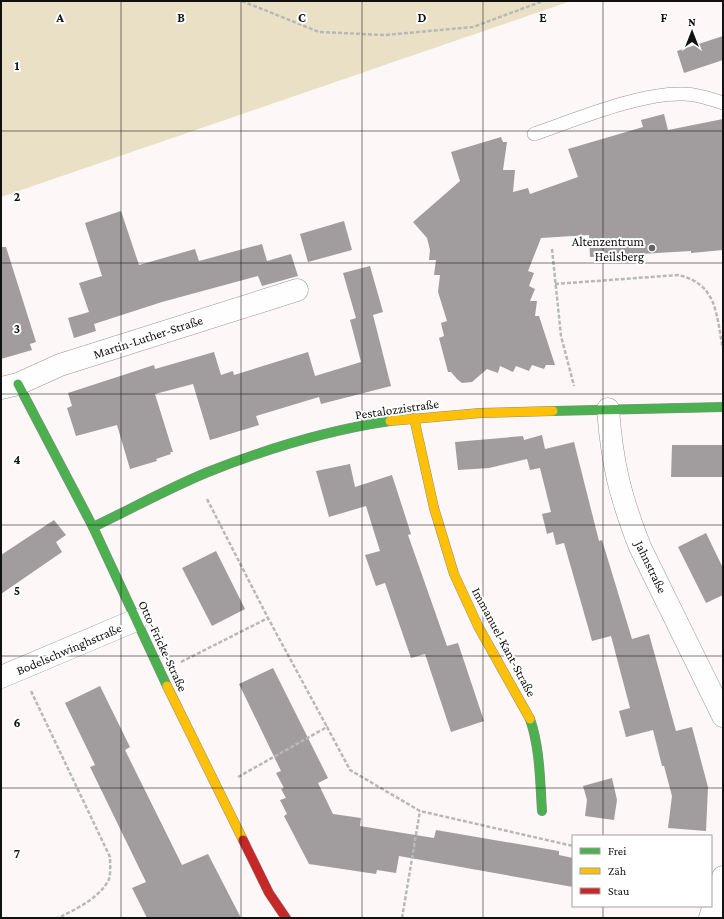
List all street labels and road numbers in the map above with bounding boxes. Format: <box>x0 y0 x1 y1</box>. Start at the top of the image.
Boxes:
street label: Martin-Luther-Straße <box>91 312 205 362</box>
street label: Pestalozzistraße <box>354 396 440 422</box>
street label: Jahnstraße <box>631 537 670 596</box>
street label: Immanuel-Kant-Straße <box>469 585 539 699</box>
street label: Otto-Fricke-Straße <box>135 598 191 694</box>
street label: Bodelschwinghstraße <box>14 620 124 678</box>

